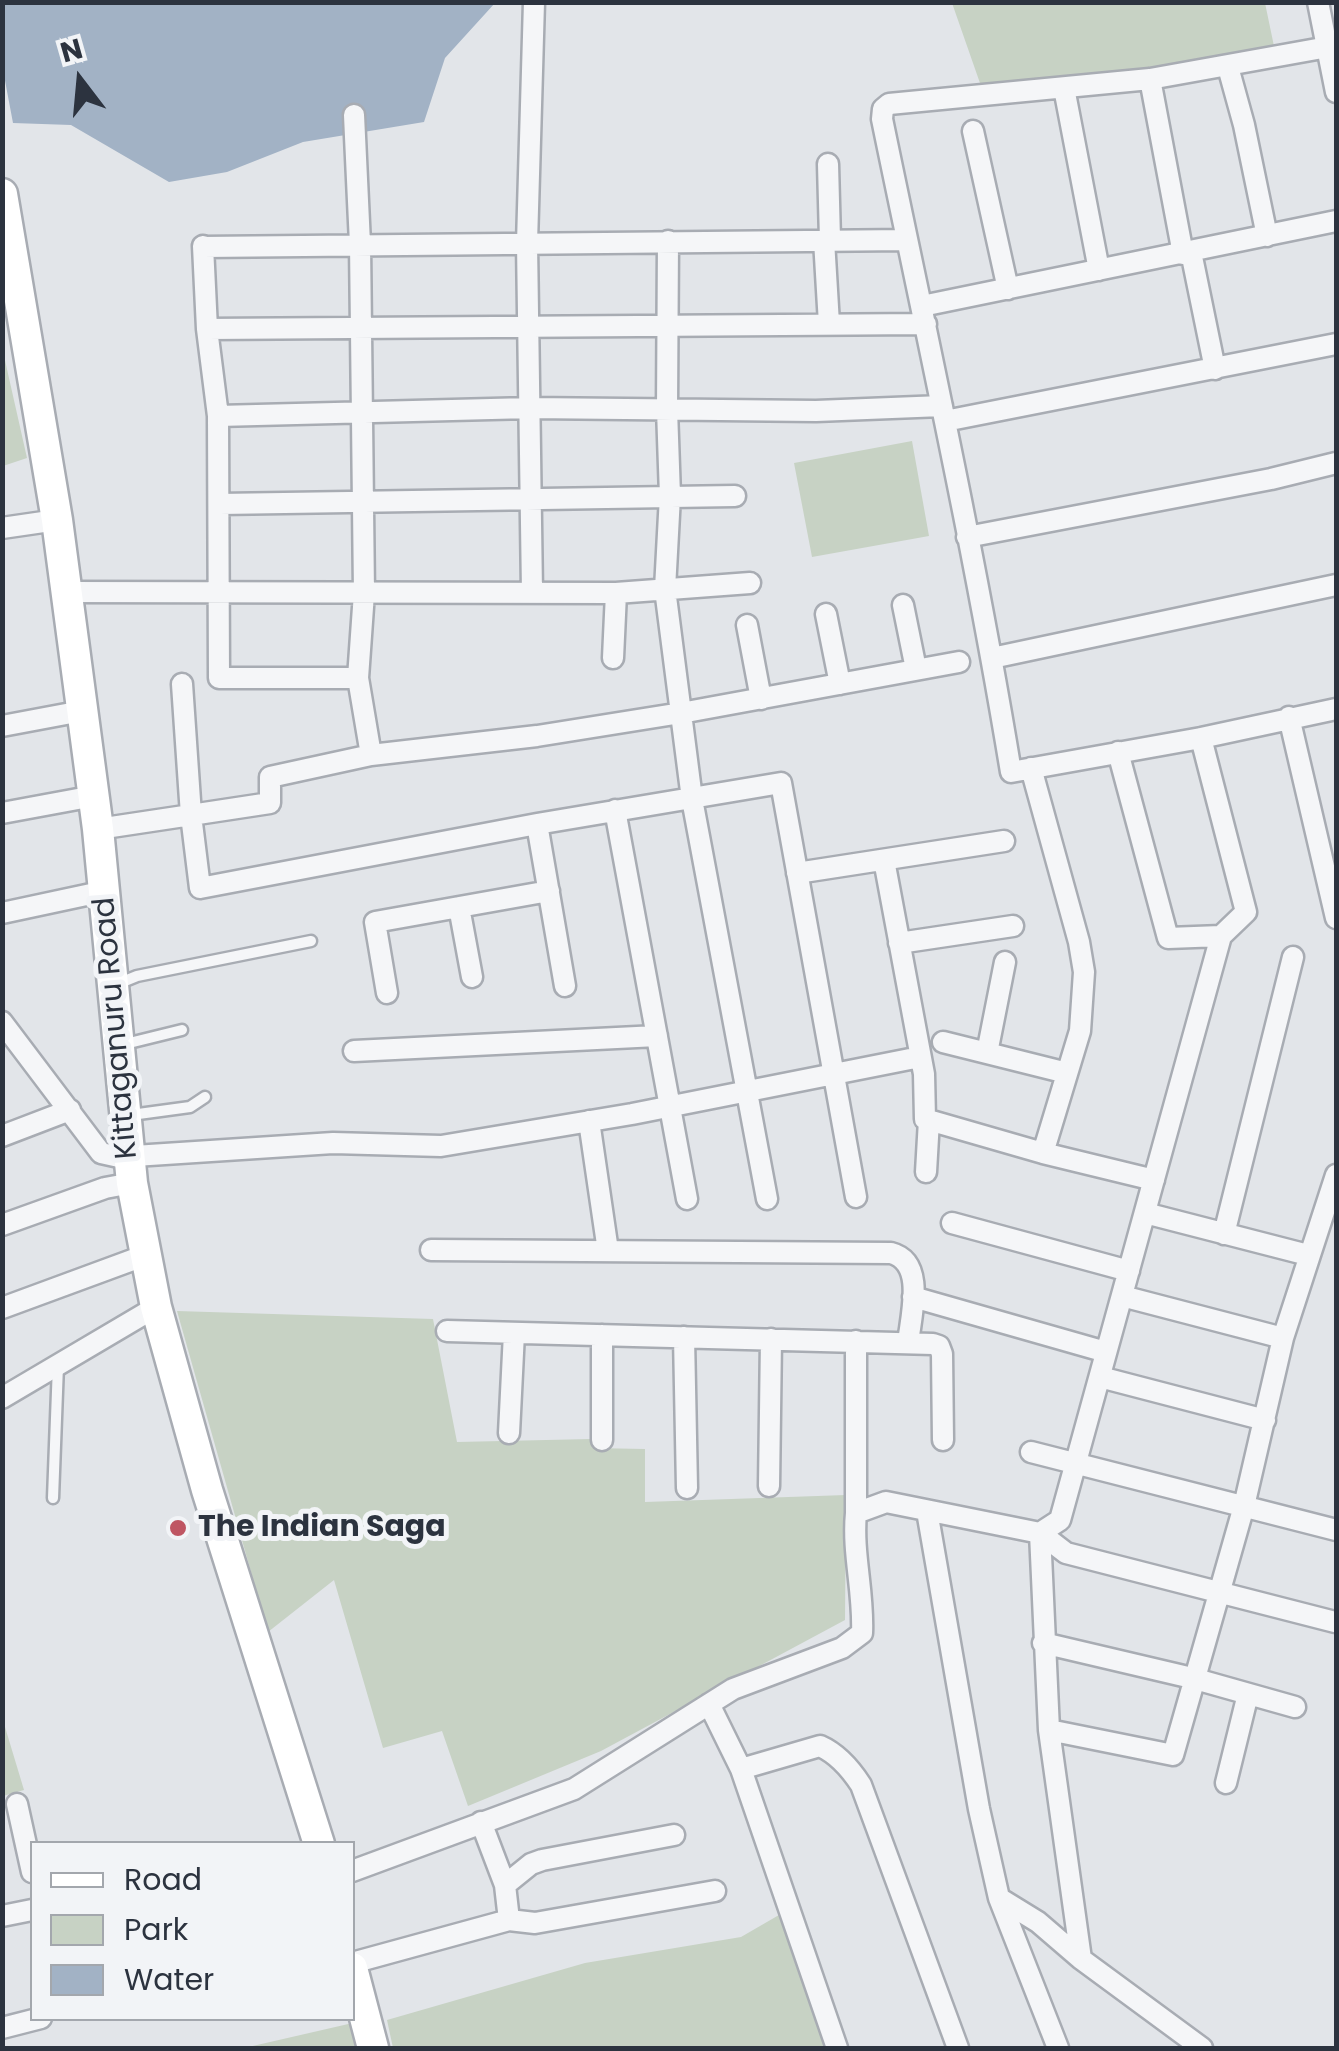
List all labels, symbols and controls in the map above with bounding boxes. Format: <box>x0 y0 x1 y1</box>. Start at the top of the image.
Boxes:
text: N <box>56 29 87 72</box>
north arrow <box>30 30 130 130</box>
street label: Kittaganuru Road <box>88 896 146 1160</box>
place label: The Indian Saga <box>198 1510 446 1546</box>
marker: The Indian Saga <box>167 1517 189 1539</box>
legend <box>30 1841 355 2021</box>
text: Road <box>124 1858 202 1901</box>
text: Park <box>124 1908 188 1951</box>
text: Water <box>124 1958 214 2001</box>

